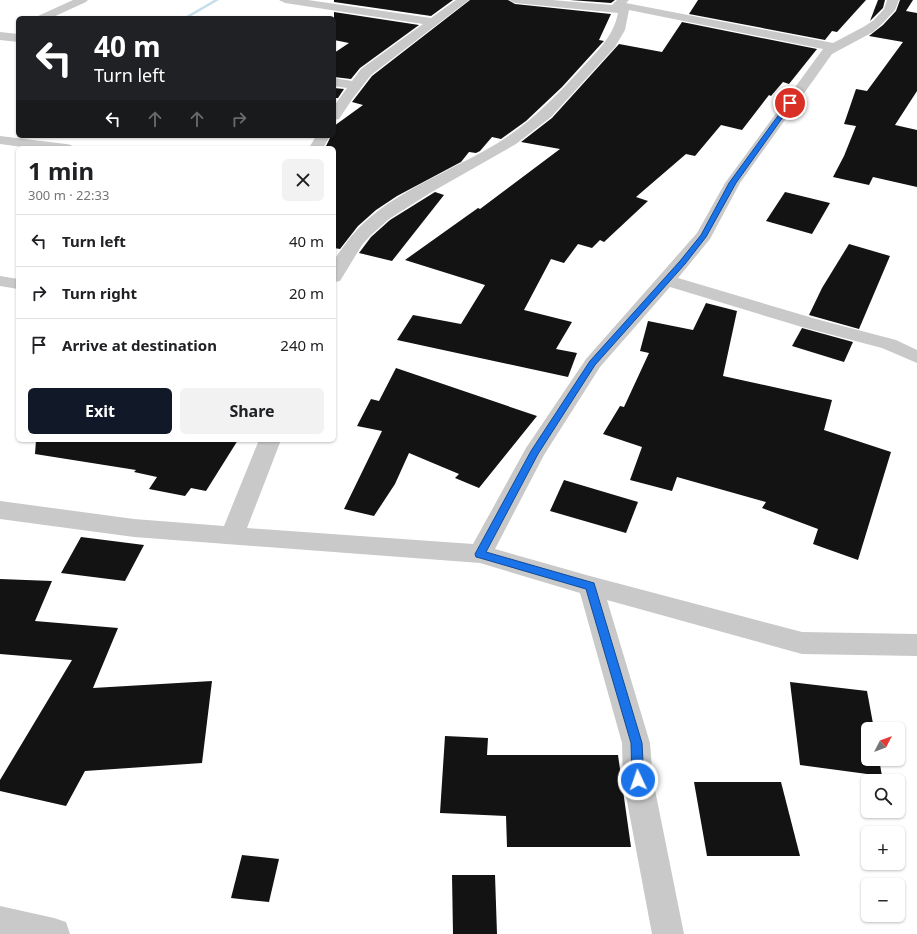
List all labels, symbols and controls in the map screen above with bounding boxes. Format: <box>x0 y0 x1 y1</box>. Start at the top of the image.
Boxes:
text: 40 m <box>94 27 161 65</box>
icon: left <box>28 32 80 84</box>
text: Turn left <box>94 63 165 87</box>
pin <box>773 86 807 120</box>
icon: arrive <box>779 92 801 114</box>
icon: left <box>102 108 124 130</box>
icon: ahead <box>144 108 166 130</box>
icon: ahead <box>186 108 208 130</box>
icon: right <box>228 108 250 130</box>
text: 1 min <box>28 154 94 187</box>
button: close <box>282 159 324 201</box>
text: 300 m · 22:33 <box>28 186 109 204</box>
icon: left <box>28 230 50 252</box>
text: Turn left <box>62 231 126 251</box>
text: 40 m <box>289 231 324 251</box>
icon: right <box>28 282 50 304</box>
text: Turn right <box>62 283 137 303</box>
text: 20 m <box>289 283 324 303</box>
icon: arrive <box>28 334 50 356</box>
text: Arrive at destination <box>62 335 217 355</box>
text: 240 m <box>280 335 324 355</box>
button: Exit <box>28 388 172 434</box>
button: Share <box>180 388 324 434</box>
north arrow <box>861 722 905 766</box>
map controls <box>861 722 905 922</box>
position arrow <box>617 759 659 801</box>
button: search <box>861 774 905 818</box>
button: + <box>861 826 905 870</box>
button: − <box>861 878 905 922</box>

